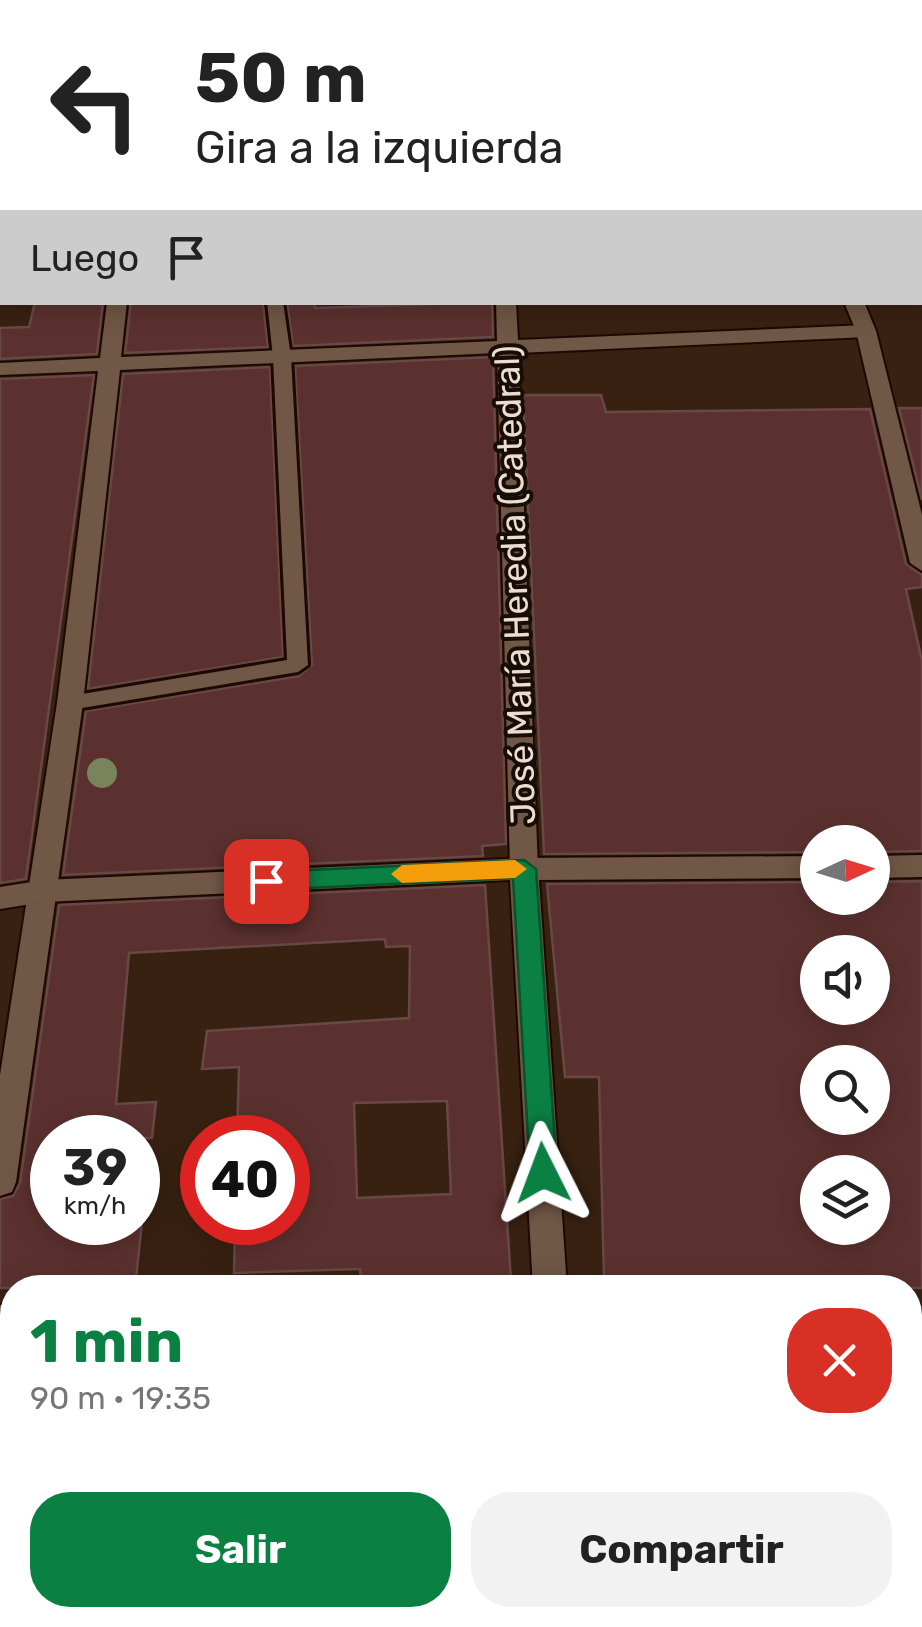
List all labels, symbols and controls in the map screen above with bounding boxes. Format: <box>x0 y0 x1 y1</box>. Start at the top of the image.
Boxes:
text: 50 m <box>195 37 367 120</box>
icon: left <box>30 40 160 170</box>
text: Gira a la izquierda <box>195 121 564 174</box>
icon: arrive <box>159 230 214 285</box>
text: Luego <box>30 235 139 281</box>
street label: José María Heredia (Catedral) <box>486 345 544 825</box>
north arrow <box>800 825 890 915</box>
map controls <box>800 825 890 1245</box>
pin <box>224 839 309 924</box>
icon: arrive <box>239 854 294 909</box>
button: sound <box>800 935 890 1025</box>
button: search <box>800 1045 890 1135</box>
speed limit sign: 40 <box>180 1115 310 1245</box>
position arrow <box>491 1121 595 1225</box>
text: 39 <box>63 1138 128 1198</box>
button: layers <box>800 1155 890 1245</box>
text: km/h <box>64 1191 126 1220</box>
text: 1 min <box>30 1306 183 1377</box>
button: close <box>787 1308 892 1413</box>
text: 90 m · 19:35 <box>30 1379 211 1417</box>
button: Salir <box>30 1492 451 1607</box>
button: Compartir <box>471 1492 892 1607</box>

